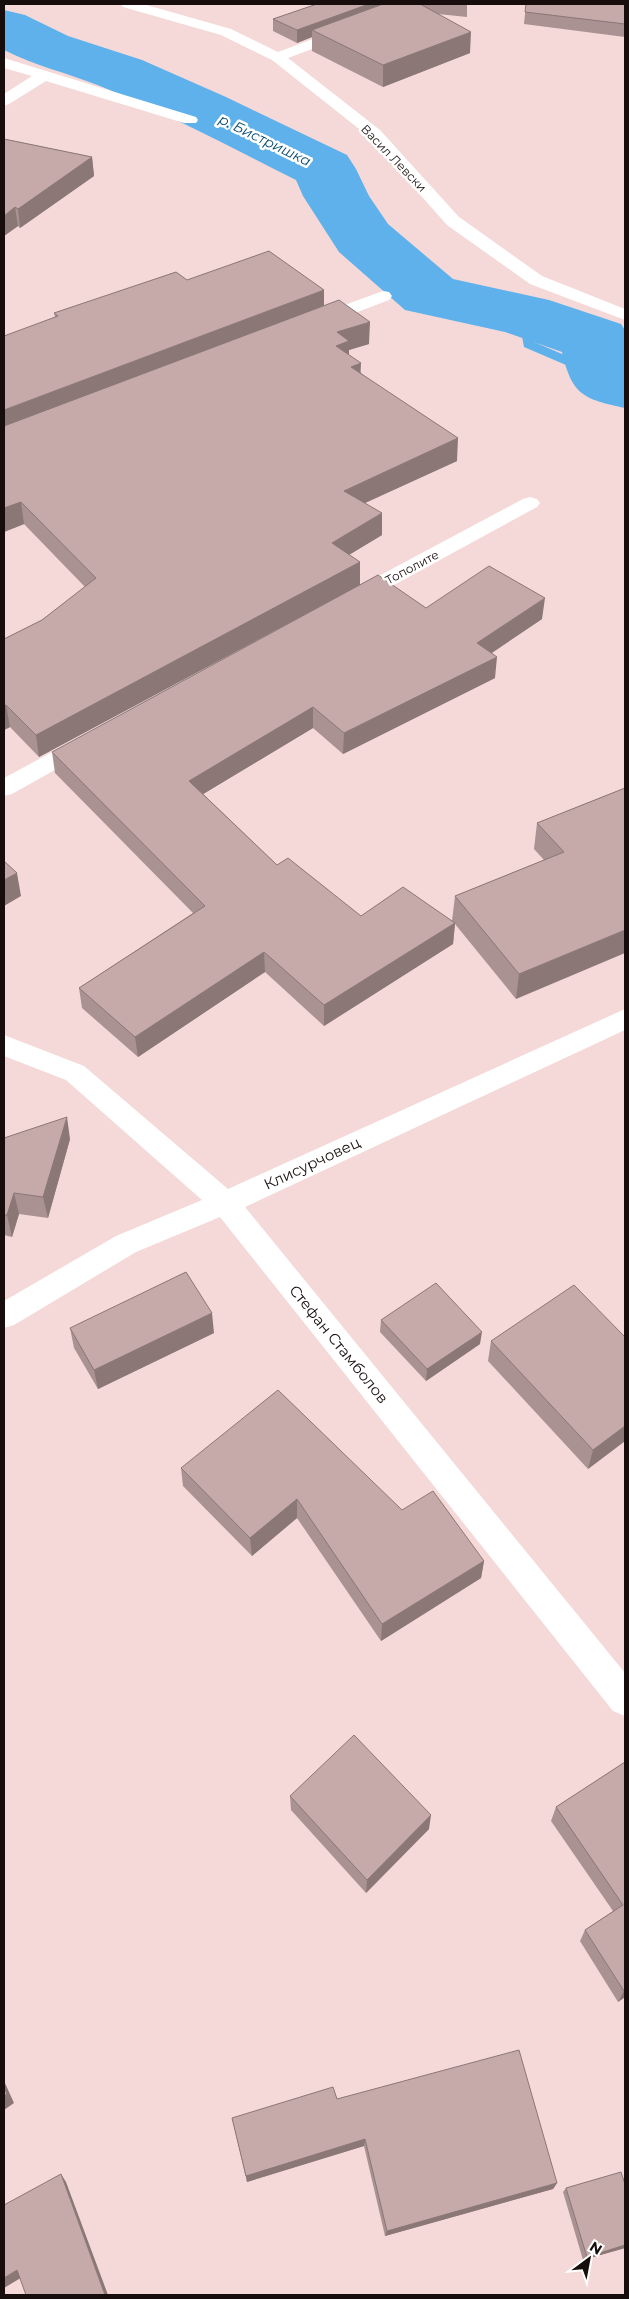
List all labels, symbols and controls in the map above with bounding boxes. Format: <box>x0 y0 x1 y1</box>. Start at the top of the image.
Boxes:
water label: р. Бистришка <box>216 110 314 170</box>
street label: Васил Левски <box>358 121 430 195</box>
street label: Тополите <box>383 547 441 587</box>
street label: Клисурчовец <box>261 1132 363 1194</box>
street label: Стефан Стамболов <box>285 1281 393 1407</box>
north arrow <box>564 2234 614 2284</box>
text: N <box>586 2237 605 2259</box>

